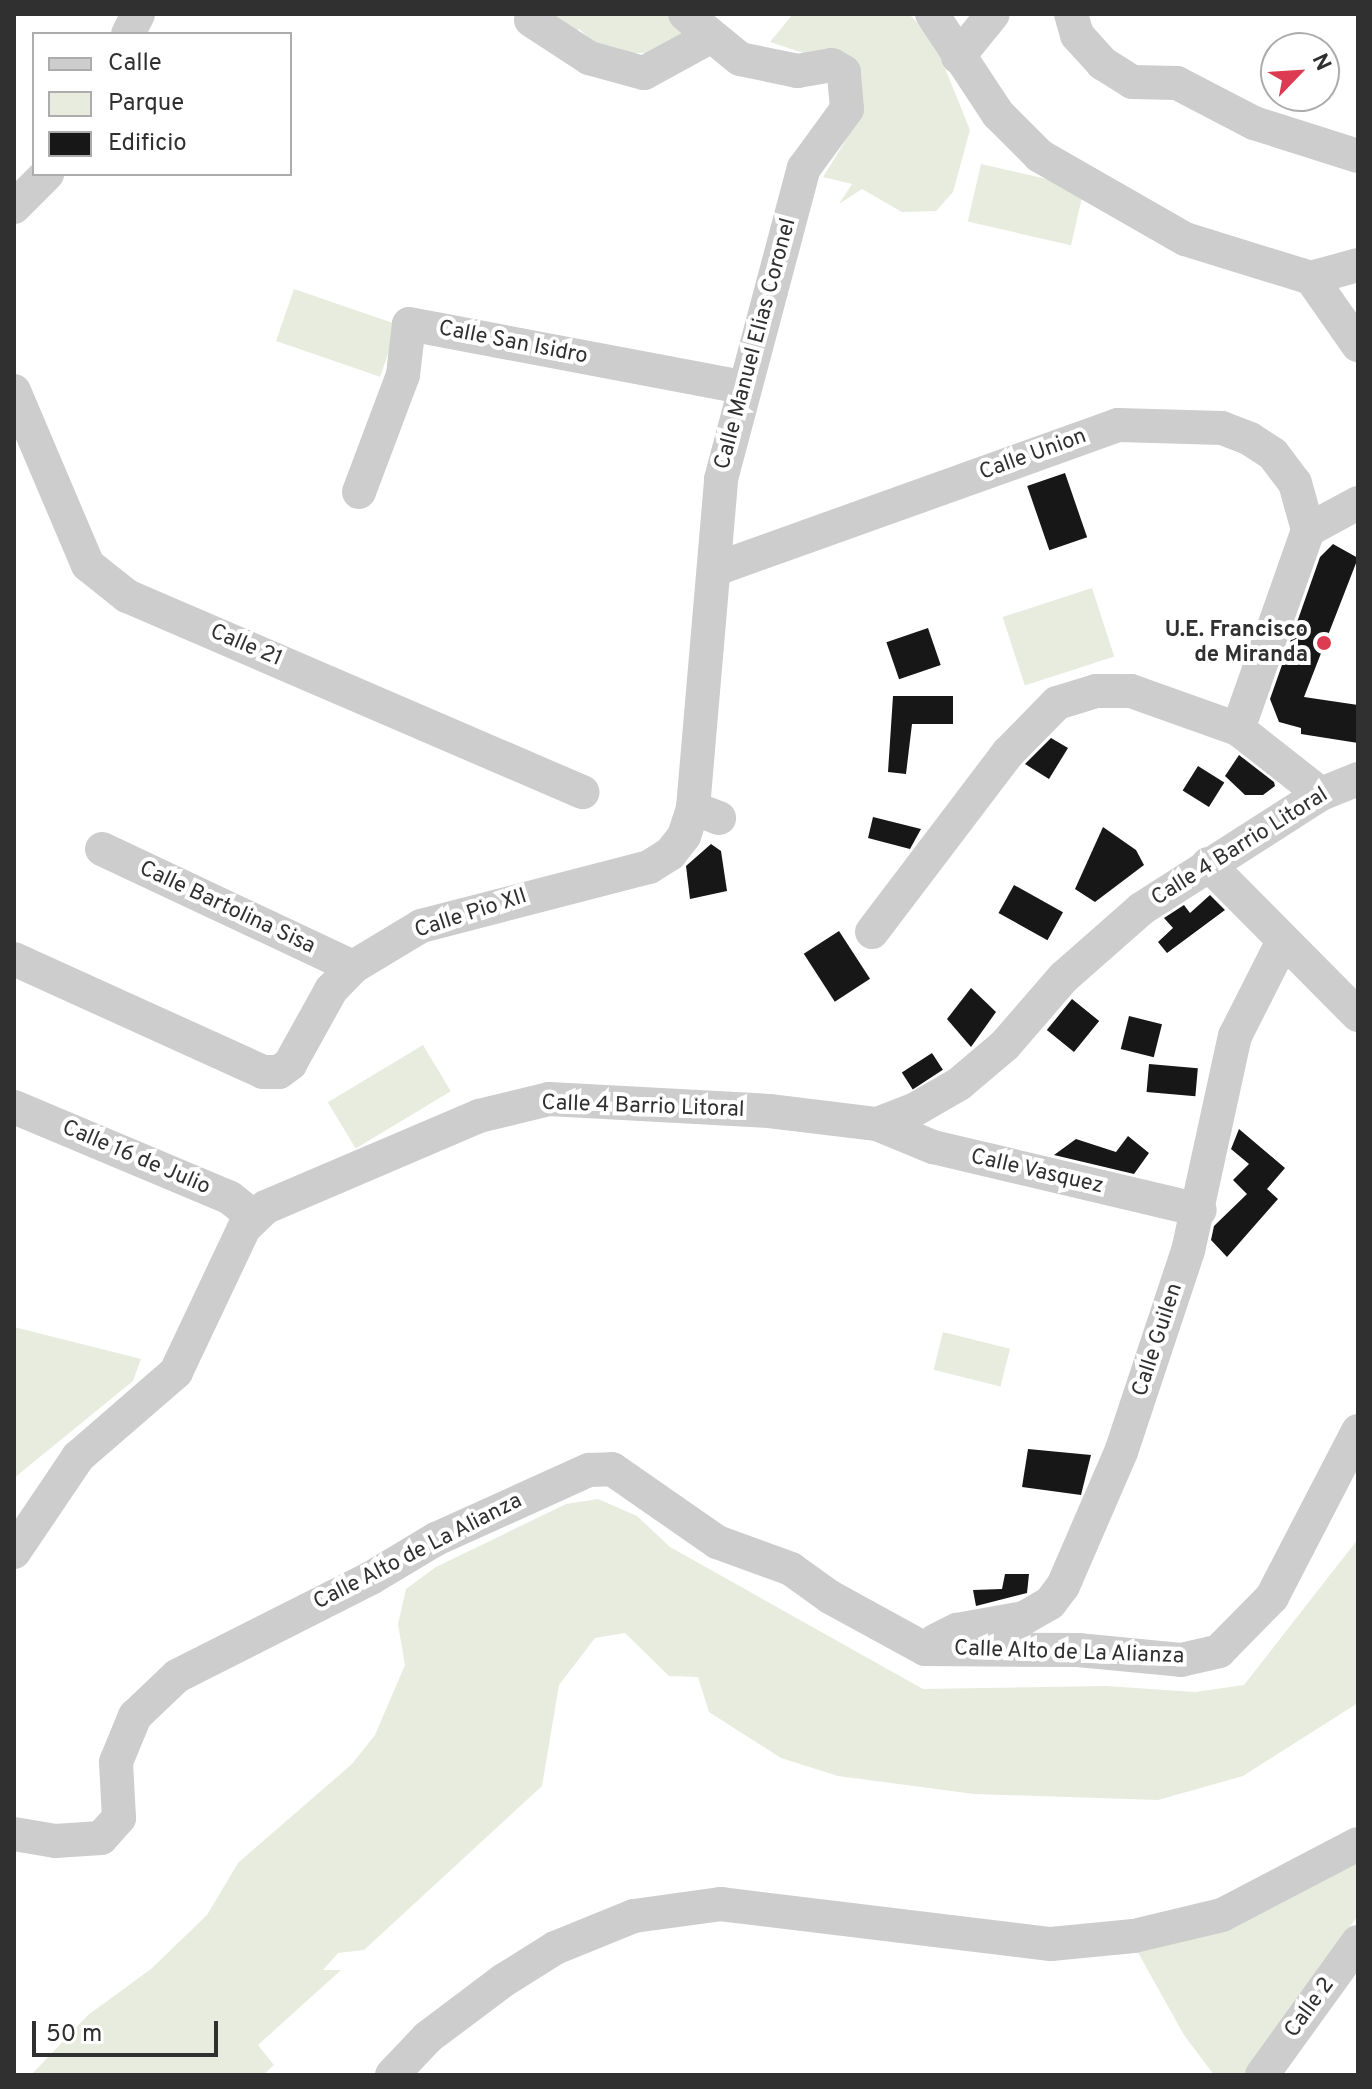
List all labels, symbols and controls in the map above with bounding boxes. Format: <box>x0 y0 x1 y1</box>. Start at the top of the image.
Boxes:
legend <box>32 32 292 176</box>
north arrow <box>1260 32 1340 112</box>
text: Calle <box>108 49 162 79</box>
text: N <box>1305 50 1336 75</box>
text: Parque <box>108 89 184 119</box>
text: Edificio <box>108 129 187 159</box>
street label: Calle Manuel Elias Coronel <box>710 215 802 473</box>
street label: Calle San Isidro <box>436 316 590 370</box>
street label: Calle Union <box>976 423 1090 487</box>
place label: U.E. Francisco de Miranda <box>1165 617 1308 668</box>
street label: Calle 21 <box>206 619 286 673</box>
marker: U.E. Francisco de Miranda <box>1315 634 1333 652</box>
street label: Calle 4 Barrio Litoral <box>1147 782 1333 912</box>
street label: Calle Bartolina Sisa <box>135 856 319 960</box>
street label: Calle Pio XII <box>412 883 530 945</box>
street label: Calle 4 Barrio Litoral <box>541 1090 745 1124</box>
street label: Calle 16 de Julio <box>58 1115 214 1201</box>
street label: Calle Vasquez <box>968 1144 1106 1200</box>
street label: Calle Guilen <box>1127 1280 1189 1400</box>
street label: Calle Alto de La Alianza <box>309 1488 527 1616</box>
street label: Calle Alto de La Alianza <box>953 1636 1185 1670</box>
street label: Calle 2 <box>1279 1973 1341 2043</box>
scale bar <box>36 2005 222 2055</box>
text: 50 m <box>46 2020 102 2050</box>

